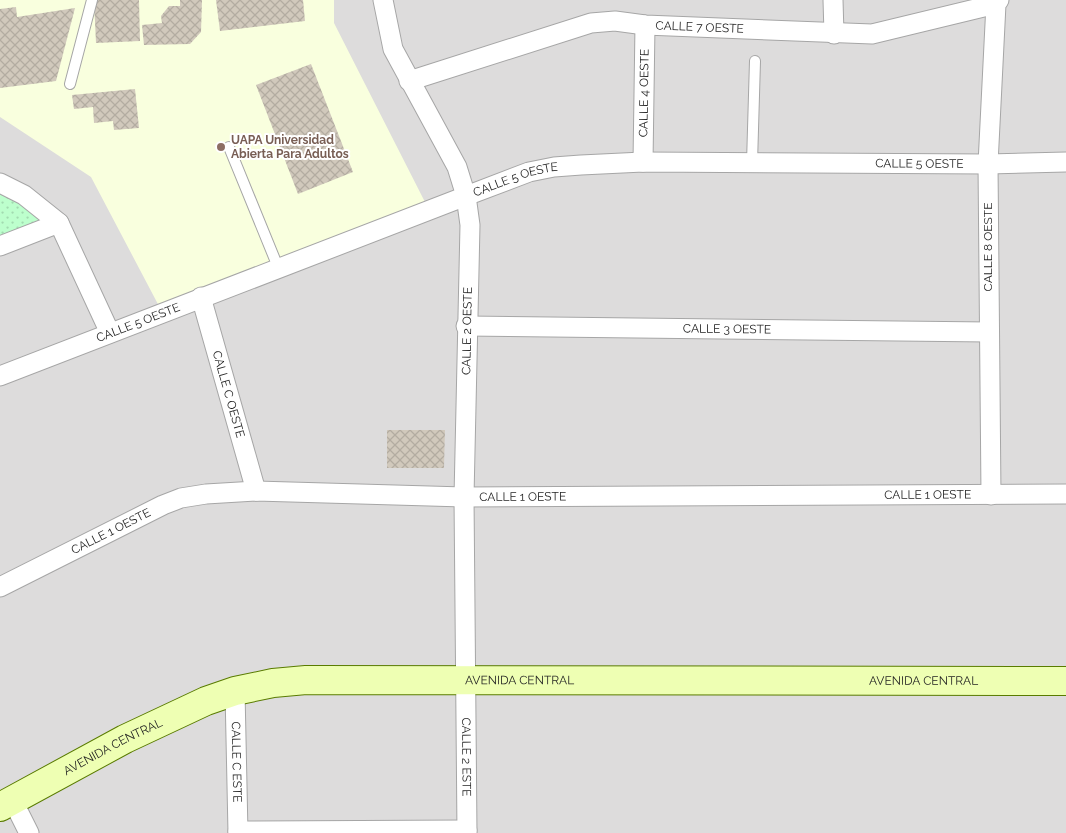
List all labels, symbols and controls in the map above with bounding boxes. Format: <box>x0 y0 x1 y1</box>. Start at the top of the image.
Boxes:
street label: CALLE 7 OESTE <box>655 18 744 36</box>
street label: CALLE 4 OESTE <box>636 49 652 137</box>
place label: UAPA Universidad Abierta Para Adultos <box>231 133 349 161</box>
marker: UAPA Universidad Abierta Para Adultos <box>215 141 227 153</box>
street label: CALLE 5 OESTE <box>875 156 964 171</box>
street label: CALLE 5 OESTE <box>471 160 558 200</box>
street label: CALLE 8 OESTE <box>981 203 995 291</box>
street label: CALLE 2 OESTE <box>459 287 475 375</box>
street label: CALLE 5 OESTE <box>94 300 182 345</box>
street label: CALLE 3 OESTE <box>683 321 771 337</box>
street label: CALLE C OESTE <box>210 349 248 439</box>
street label: CALLE 1 OESTE <box>884 487 971 502</box>
street label: CALLE 1 OESTE <box>479 489 566 504</box>
street label: CALLE 1 OESTE <box>69 505 153 557</box>
street label: AVENIDA CENTRAL <box>465 673 574 687</box>
street label: AVENIDA CENTRAL <box>869 674 978 688</box>
street label: AVENIDA CENTRAL <box>61 716 165 778</box>
street label: CALLE 2 ESTE <box>459 717 474 797</box>
street label: CALLE C ESTE <box>229 721 244 803</box>

